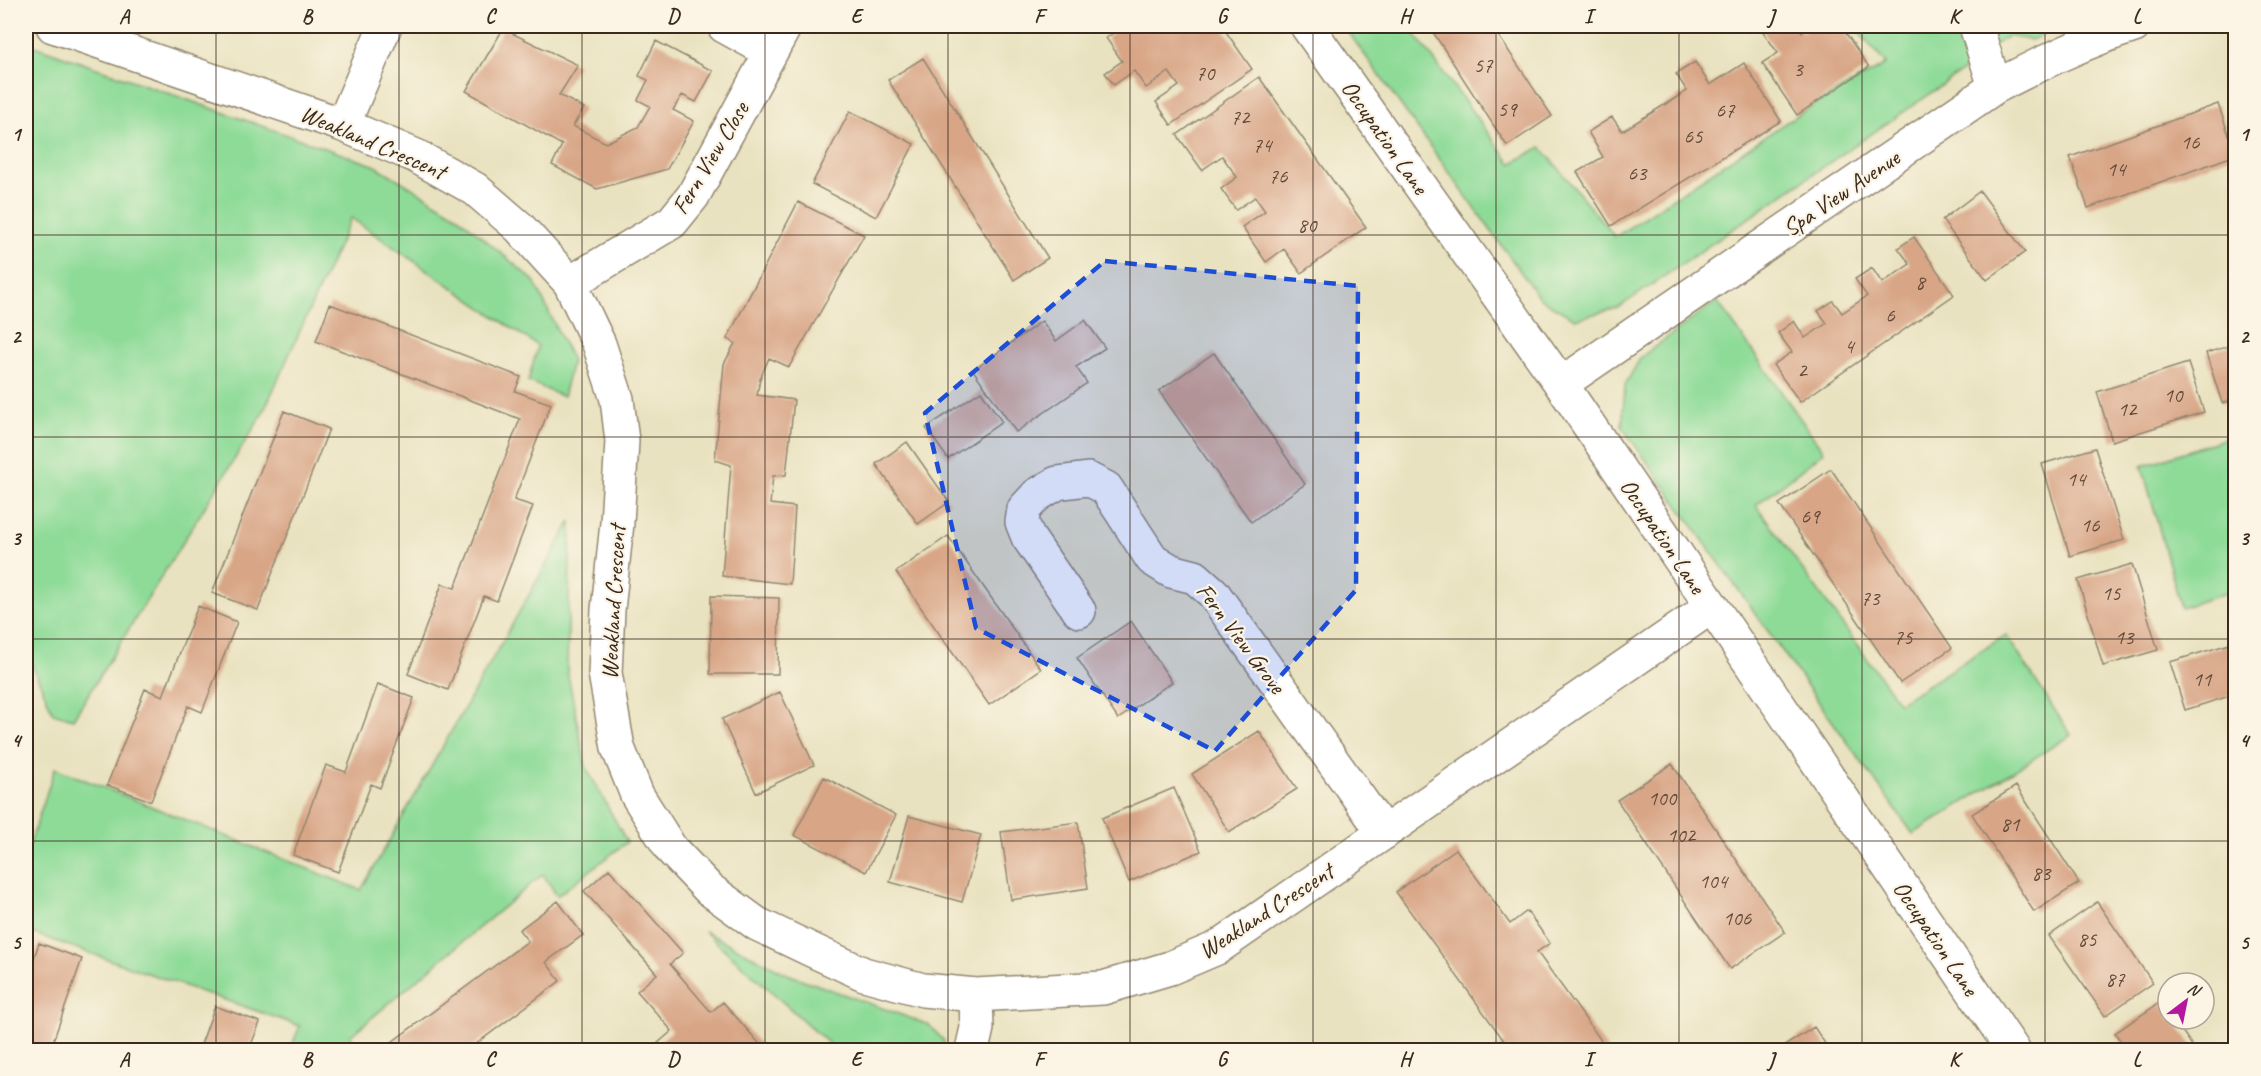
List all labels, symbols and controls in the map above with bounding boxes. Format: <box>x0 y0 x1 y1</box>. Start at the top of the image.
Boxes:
text: A <box>119 4 131 29</box>
text: B <box>302 4 314 29</box>
text: C <box>485 4 497 29</box>
text: D <box>667 4 681 29</box>
text: E <box>851 4 865 29</box>
text: F <box>1034 4 1048 29</box>
text: G <box>1217 4 1230 29</box>
text: H <box>1399 4 1414 29</box>
text: I <box>1584 4 1597 29</box>
text: J <box>1766 4 1778 29</box>
text: K <box>1949 4 1963 29</box>
text: L <box>2133 4 2143 29</box>
house number: 57 <box>1474 52 1494 78</box>
house number: 3 <box>1793 56 1804 82</box>
house number: 70 <box>1196 60 1216 86</box>
street label: Occupation Lane <box>1335 74 1437 202</box>
street label: Fern View Close <box>665 94 756 220</box>
house number: 59 <box>1498 96 1518 122</box>
house number: 67 <box>1716 97 1736 123</box>
street label: Weakland Crescent <box>296 98 453 187</box>
house number: 72 <box>1231 104 1251 130</box>
text: 1 <box>12 122 23 147</box>
text: 1 <box>2240 122 2251 147</box>
house number: 65 <box>1684 123 1704 149</box>
house number: 16 <box>2181 129 2200 155</box>
house number: 74 <box>1253 132 1274 158</box>
street label: Spa View Avenue <box>1777 142 1907 243</box>
house number: 14 <box>2107 156 2128 182</box>
house number: 63 <box>1628 160 1648 186</box>
house number: 76 <box>1269 163 1288 189</box>
house number: 80 <box>1298 212 1318 238</box>
house number: 8 <box>1915 269 1927 295</box>
house number: 6 <box>1885 302 1895 328</box>
text: 2 <box>12 324 23 349</box>
text: 2 <box>2240 324 2251 349</box>
house number: 4 <box>1844 333 1856 359</box>
house number: 2 <box>1797 357 1808 383</box>
house number: 10 <box>2164 382 2184 408</box>
house number: 12 <box>2118 396 2138 422</box>
house number: 14 <box>2067 466 2088 492</box>
street label: Occupation Lane <box>1614 473 1714 601</box>
house number: 69 <box>1801 503 1821 529</box>
house number: 16 <box>2081 512 2100 538</box>
street label: Weakland Crescent <box>594 521 632 680</box>
text: 3 <box>12 526 23 551</box>
text: 3 <box>2240 526 2251 551</box>
street label: Fern View Grove <box>1190 577 1294 701</box>
house number: 15 <box>2102 580 2122 606</box>
house number: 73 <box>1861 585 1881 611</box>
house number: 75 <box>1894 624 1914 650</box>
house number: 13 <box>2115 624 2135 650</box>
house number: 11 <box>2193 666 2213 692</box>
text: 4 <box>12 728 24 753</box>
text: 4 <box>2240 728 2252 753</box>
house number: 100 <box>1648 785 1678 811</box>
house number: 81 <box>2001 811 2021 837</box>
house number: 102 <box>1667 822 1697 848</box>
street label: Weakland Crescent <box>1193 855 1342 966</box>
house number: 83 <box>2032 860 2052 886</box>
house number: 104 <box>1699 868 1730 894</box>
street label: Occupation Lane <box>1887 875 1987 1003</box>
house number: 106 <box>1723 905 1752 931</box>
house number: 85 <box>2078 926 2098 952</box>
text: 5 <box>12 930 23 955</box>
text: 5 <box>2240 930 2251 955</box>
house number: 87 <box>2106 966 2126 992</box>
north arrow <box>2156 971 2216 1031</box>
text: N <box>2184 978 2206 1002</box>
text: A <box>119 1047 131 1072</box>
text: B <box>302 1047 314 1072</box>
text: C <box>485 1047 497 1072</box>
text: D <box>667 1047 681 1072</box>
text: E <box>851 1047 865 1072</box>
text: F <box>1034 1047 1048 1072</box>
text: G <box>1217 1047 1230 1072</box>
text: H <box>1399 1047 1414 1072</box>
text: I <box>1584 1047 1597 1072</box>
text: J <box>1766 1047 1778 1072</box>
text: K <box>1949 1047 1963 1072</box>
text: L <box>2133 1047 2143 1072</box>

